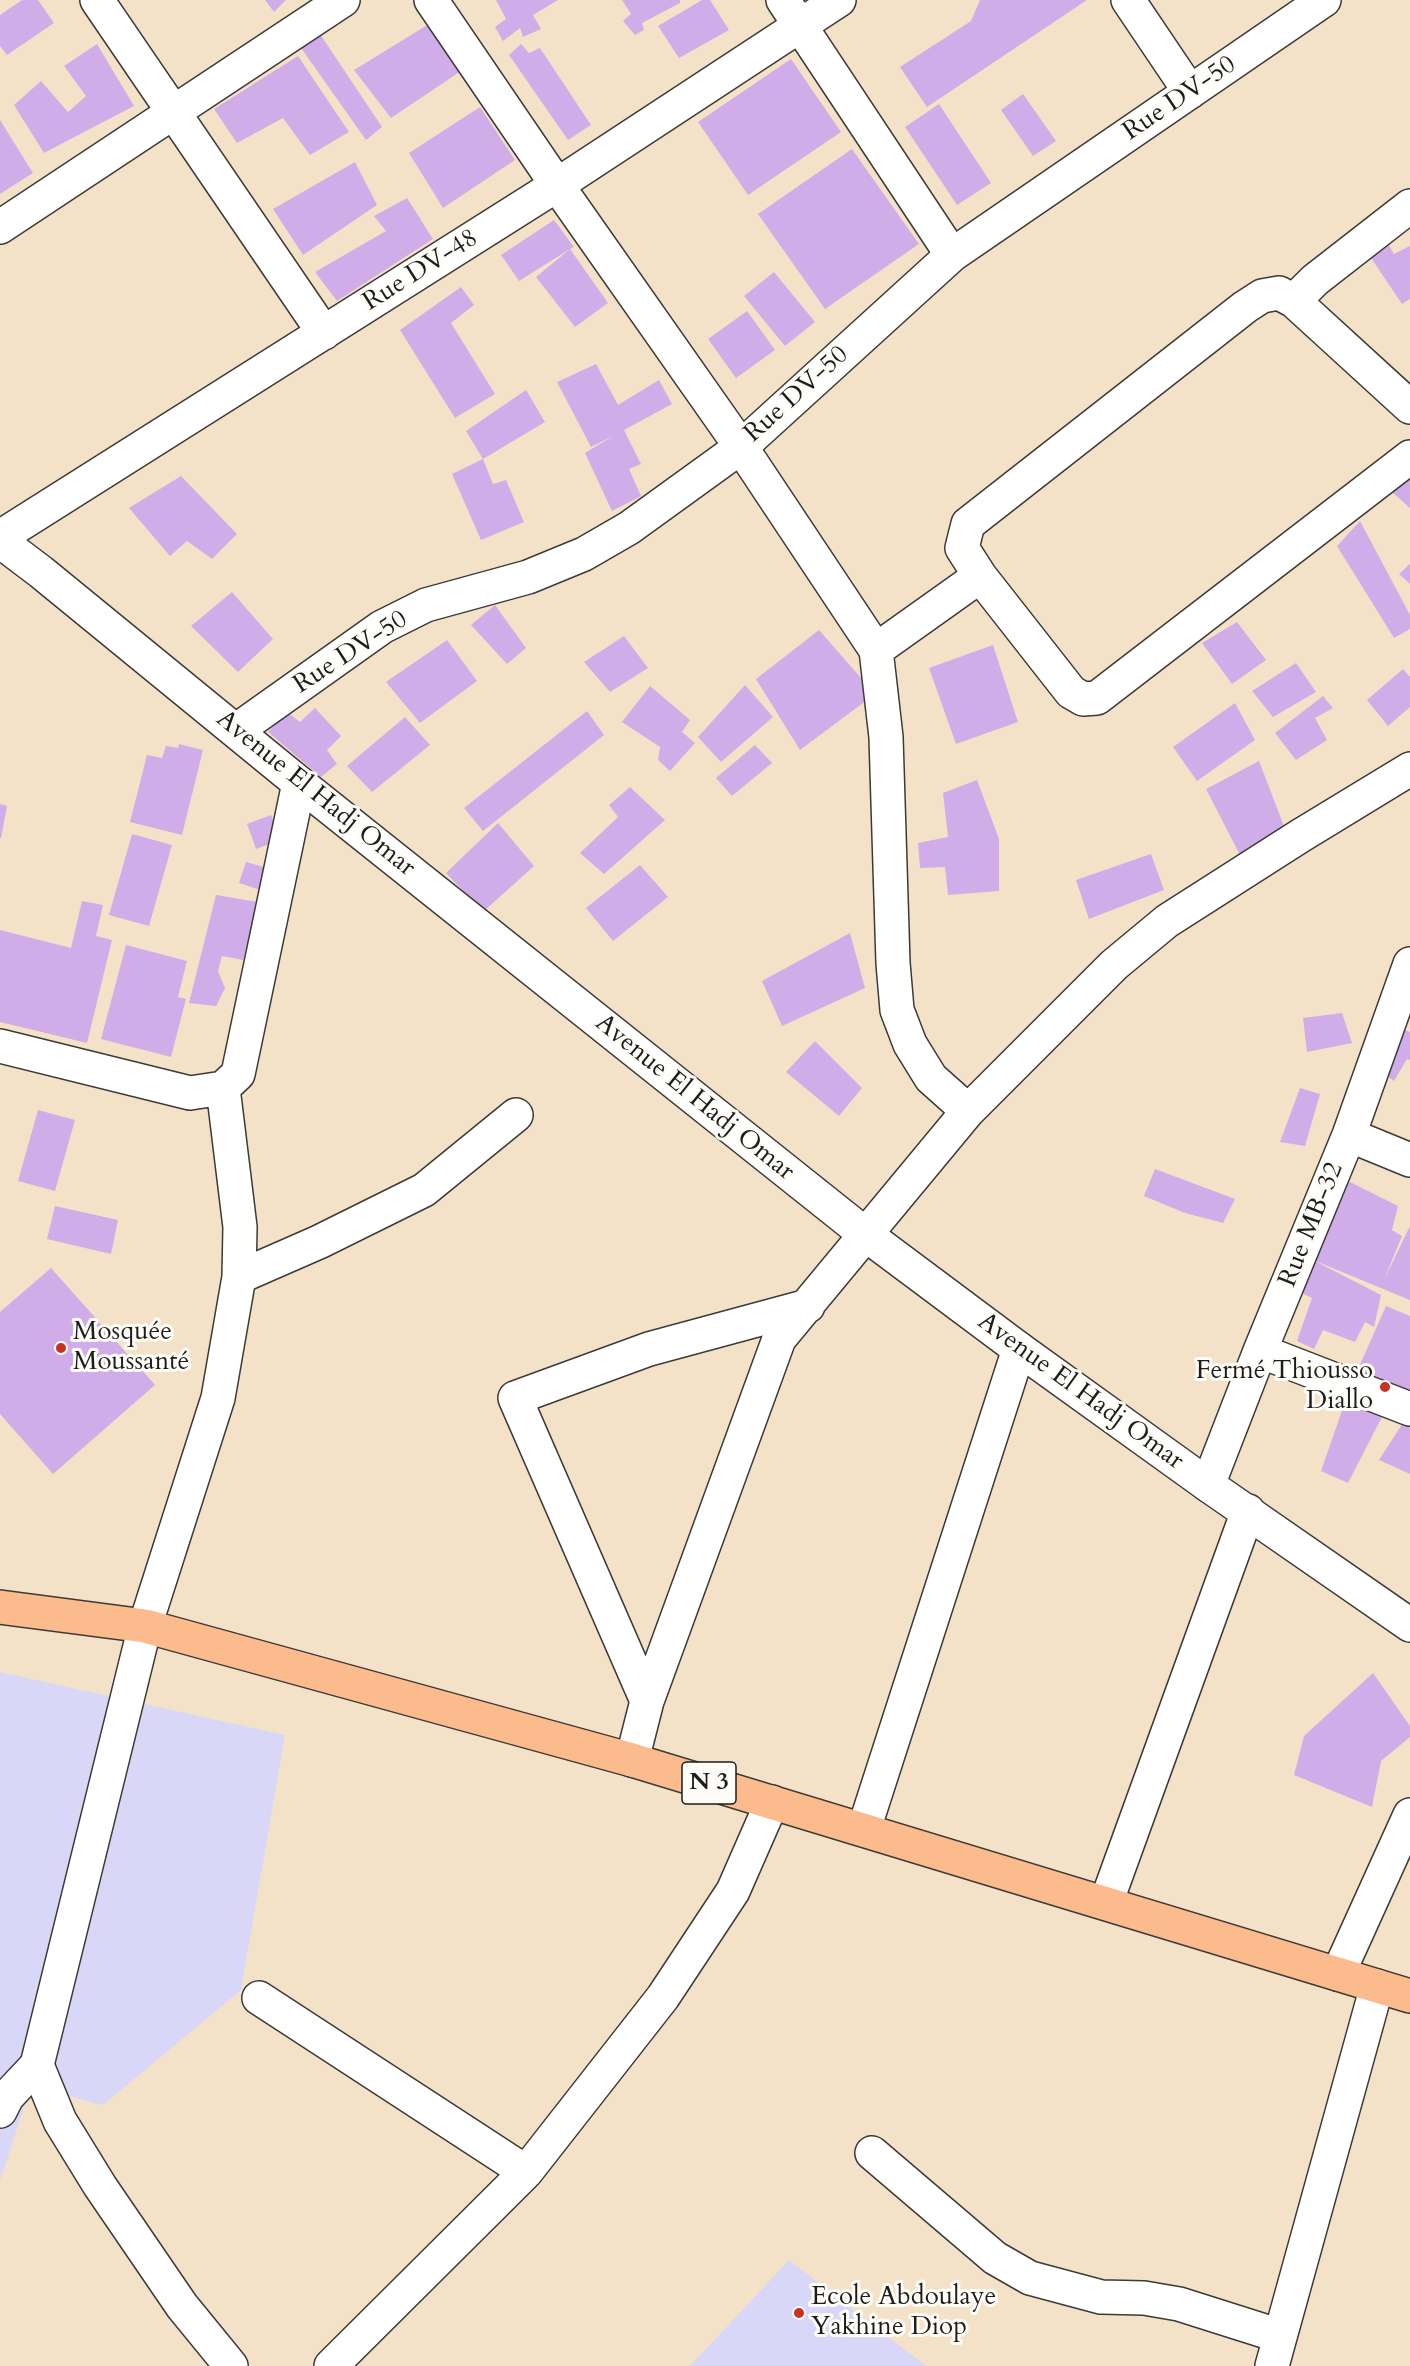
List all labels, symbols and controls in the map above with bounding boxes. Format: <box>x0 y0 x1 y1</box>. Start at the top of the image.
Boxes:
street label: Rue DV-50 <box>1118 50 1242 148</box>
street label: Rue DV-48 <box>358 223 484 319</box>
street label: Rue DV-50 <box>738 340 856 450</box>
street label: Rue DV-50 <box>288 605 414 701</box>
street label: Avenue El Hadj Omar <box>209 704 421 884</box>
street label: Avenue El Hadj Omar <box>588 1008 800 1188</box>
street label: Rue MB-32 <box>1273 1158 1351 1292</box>
street label: Avenue El Hadj Omar <box>971 1307 1189 1477</box>
place label: Mosquée Moussanté <box>73 1317 189 1378</box>
marker: Mosquée Moussanté <box>54 1341 68 1355</box>
place label: Fermé Thiousso Diallo <box>1196 1356 1373 1418</box>
marker: Fermé Thiousso Diallo <box>1378 1380 1392 1394</box>
road number: N 3 <box>682 1762 736 1804</box>
place label: Ecole Abdoulaye Yakhine Diop <box>811 2282 996 2344</box>
marker: Ecole Abdoulaye Yakhine Diop <box>792 2306 806 2320</box>

